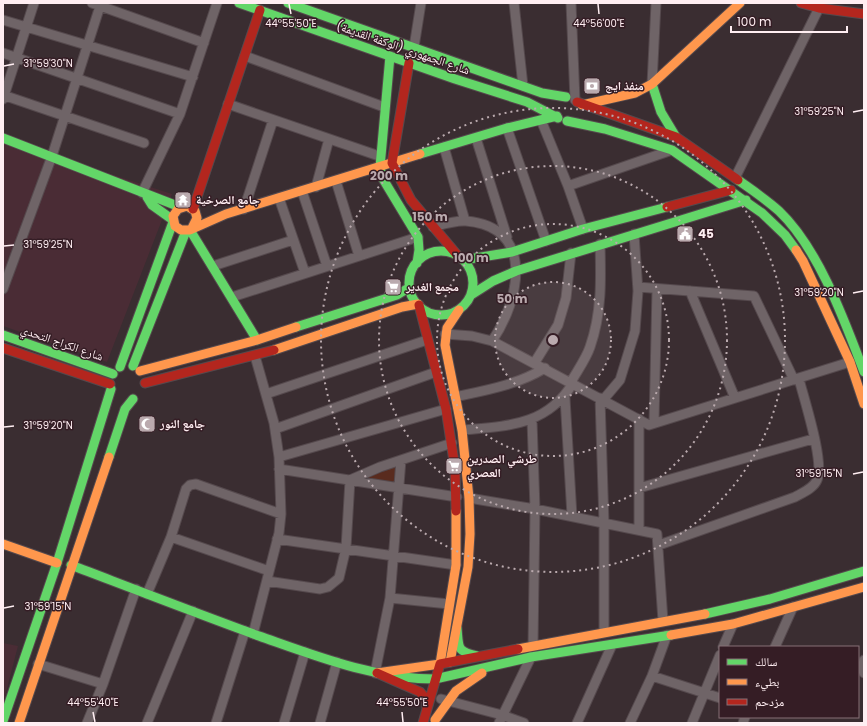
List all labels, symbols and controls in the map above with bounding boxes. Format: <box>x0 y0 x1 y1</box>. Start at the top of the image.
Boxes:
scale bar <box>731 8 847 34</box>
text: 100 m <box>737 13 771 30</box>
text: 44°55'50"E <box>265 16 317 31</box>
text: 44°56'00"E <box>573 16 625 31</box>
street label: شارع الجمهوري (الوكفة القديمة) <box>333 17 472 80</box>
text: 31°59'30"N <box>23 56 73 71</box>
bank icon: منفذ ايج <box>582 76 602 96</box>
place label: منفذ ايج <box>605 77 644 94</box>
text: 31°59'25"N <box>794 104 844 119</box>
text: 200 m <box>370 167 408 184</box>
temple icon: جامع الصرخية <box>173 190 193 210</box>
place label: جامع الصرخية <box>196 191 260 208</box>
text: 150 m <box>412 208 448 225</box>
public building icon: 45 <box>675 224 695 244</box>
place label: 45 <box>698 225 714 242</box>
text: 31°59'25"N <box>23 237 73 252</box>
text: 100 m <box>453 249 489 266</box>
supermarket icon: مجمع الغدير <box>383 277 403 297</box>
place label: مجمع الغدير <box>405 278 459 295</box>
text: 31°59'20"N <box>794 285 844 300</box>
text: 50 m <box>497 290 528 307</box>
street label: شارع الكراج التحدي <box>18 320 106 367</box>
centre of rings <box>546 333 560 347</box>
mosque icon: جامع النور <box>137 414 157 434</box>
place label: جامع النور <box>159 415 205 432</box>
text: 31°59'20"N <box>23 418 73 433</box>
place label: طرشي الصدرين العصري <box>467 450 537 483</box>
supermarket icon: طرشي الصدرين العصري <box>444 456 464 476</box>
text: 31°59'15"N <box>796 466 842 481</box>
text: 31°59'15"N <box>25 599 71 614</box>
legend <box>719 646 859 718</box>
text: سالك <box>755 653 777 670</box>
text: بطيء <box>755 673 779 692</box>
text: مزدحم <box>755 693 784 710</box>
text: 44°55'40"E <box>67 695 119 710</box>
text: 44°55'50"E <box>376 695 428 710</box>

